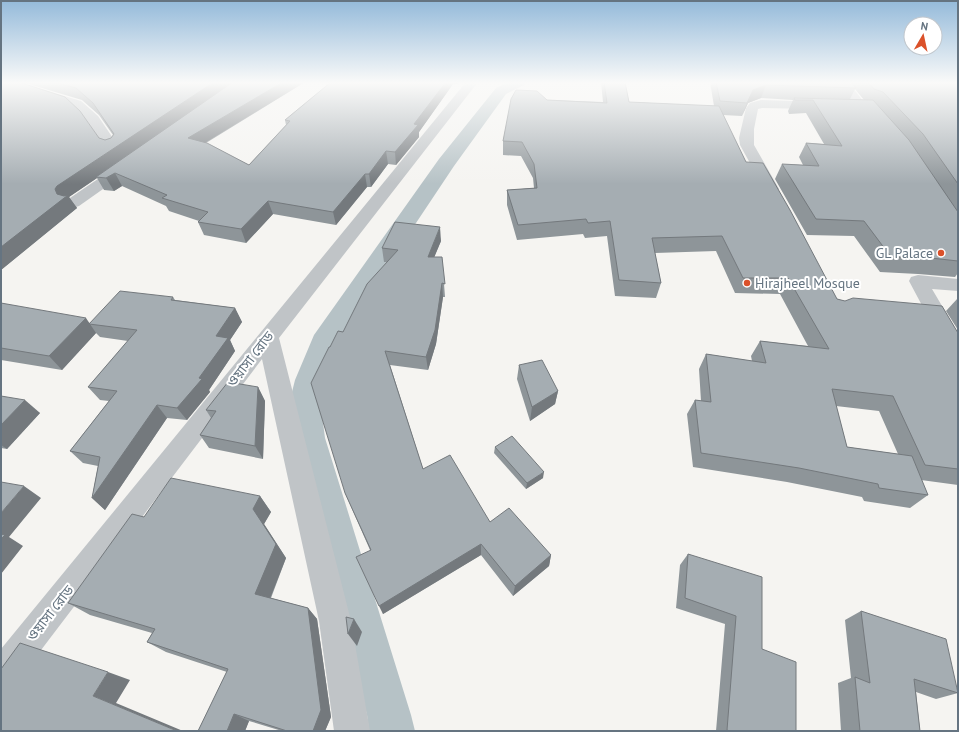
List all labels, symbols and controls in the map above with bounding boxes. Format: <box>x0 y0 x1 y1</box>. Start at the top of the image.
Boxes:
north arrow <box>903 16 943 56</box>
text: N <box>920 19 929 34</box>
place label: GL Palace <box>876 244 933 262</box>
marker: GL Palace <box>936 248 946 258</box>
place label: Hirajheel Mosque <box>755 274 860 292</box>
marker: Hirajheel Mosque <box>742 278 752 288</box>
street label: ওয়াসা রোড <box>223 327 278 391</box>
street label: ওয়াসা রোড <box>23 581 78 645</box>

